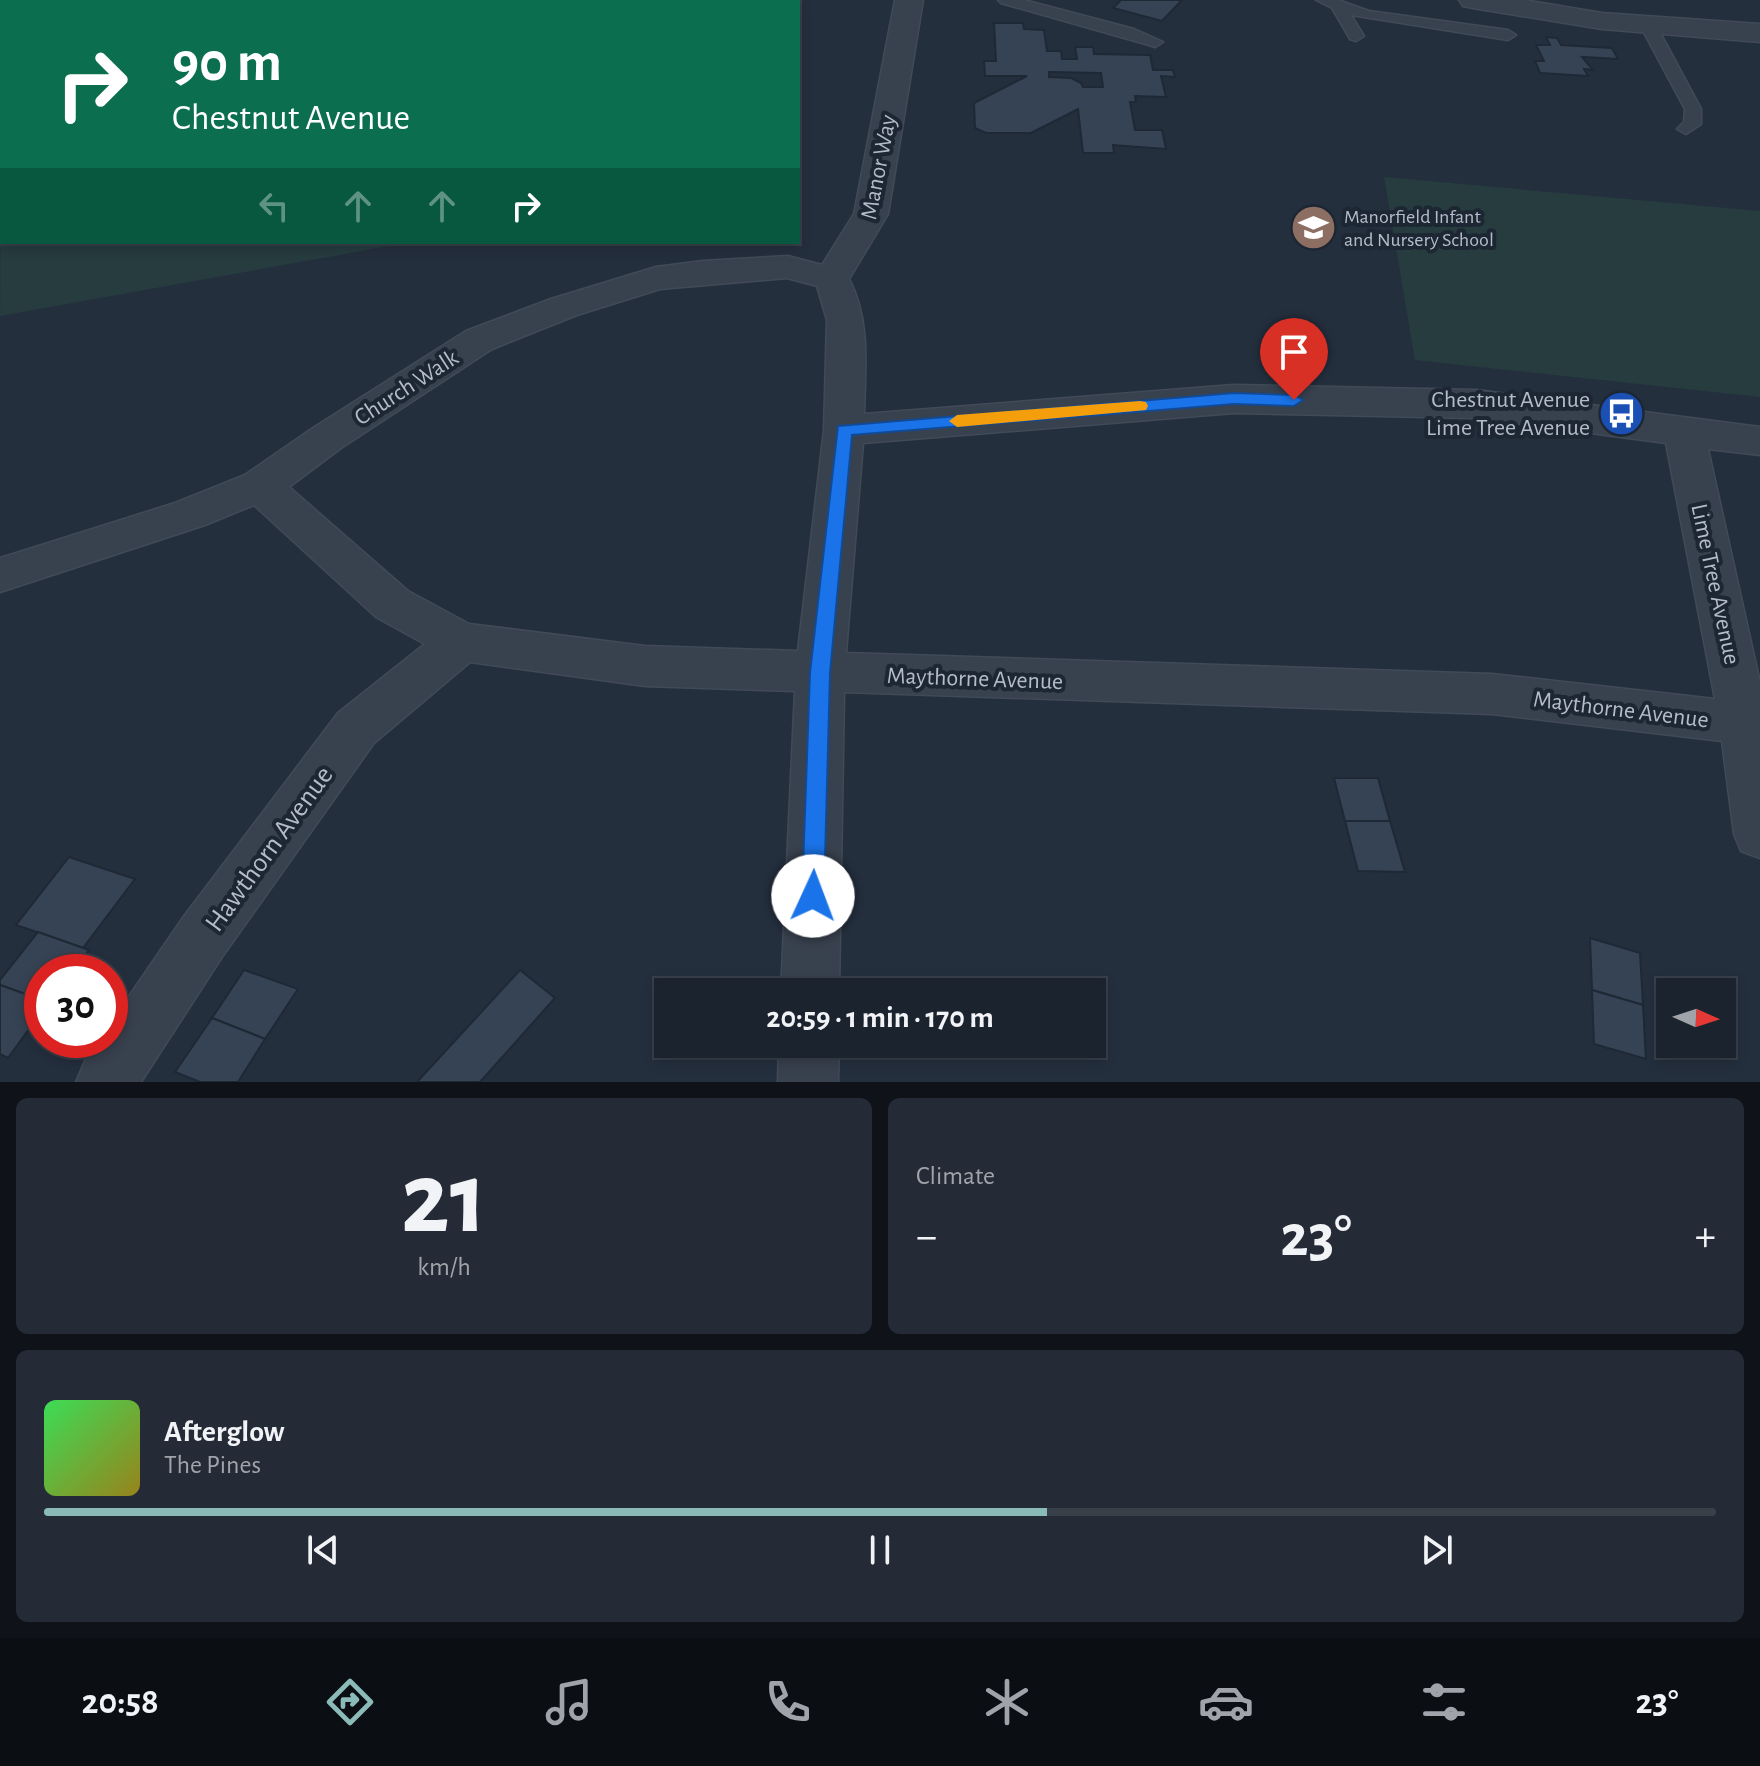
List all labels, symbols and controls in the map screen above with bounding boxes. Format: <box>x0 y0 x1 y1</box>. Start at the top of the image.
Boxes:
icon: right <box>40 32 144 136</box>
text: 90 m <box>172 35 282 91</box>
text: Chestnut Avenue <box>172 100 410 136</box>
street label: Manor Way <box>857 113 901 222</box>
icon: left <box>252 184 296 228</box>
icon: ahead <box>336 184 380 228</box>
icon: ahead <box>420 184 464 228</box>
icon: right <box>504 184 548 228</box>
school or university icon: Manorfield Infant and Nursery School <box>1289 203 1337 251</box>
place label: Manorfield Infant and Nursery School <box>1344 207 1494 250</box>
pin <box>1260 318 1328 400</box>
icon: arrive <box>1272 330 1316 374</box>
street label: Church Walk <box>350 345 463 430</box>
place label: Chestnut Avenue Lime Tree Avenue <box>1426 388 1590 440</box>
bus stop icon: Chestnut Avenue Lime Tree Avenue <box>1597 389 1645 437</box>
street label: Lime Tree Avenue <box>1686 501 1744 667</box>
street label: Maythorne Avenue <box>886 664 1064 694</box>
street label: Maythorne Avenue <box>1532 687 1710 733</box>
street label: Hawthorn Avenue <box>200 761 339 937</box>
position arrow <box>771 854 855 938</box>
speed limit sign: 30 <box>24 954 128 1058</box>
north arrow <box>1656 978 1736 1058</box>
map controls <box>1656 978 1736 1058</box>
text: 20:59 · 1 min · 170 m <box>766 1003 994 1033</box>
text: 21 <box>401 1148 487 1252</box>
text: Climate <box>916 1163 995 1189</box>
text: 23° <box>1280 1207 1352 1267</box>
text: − <box>916 1215 937 1259</box>
text: + <box>1695 1215 1716 1259</box>
text: km/h <box>417 1254 471 1280</box>
text: Afterglow <box>164 1417 285 1447</box>
text: The Pines <box>164 1452 261 1478</box>
icon: previous <box>301 1528 345 1572</box>
icon: pause <box>858 1528 902 1572</box>
icon: next <box>1415 1528 1459 1572</box>
icon: directions <box>322 1674 378 1730</box>
icon: music <box>541 1674 597 1730</box>
icon: phone <box>760 1674 816 1730</box>
icon: climate <box>979 1674 1035 1730</box>
icon: car <box>1198 1674 1254 1730</box>
icon: filters <box>1416 1674 1472 1730</box>
text: 20:58 <box>81 1684 159 1720</box>
text: 23° <box>1635 1684 1678 1720</box>

